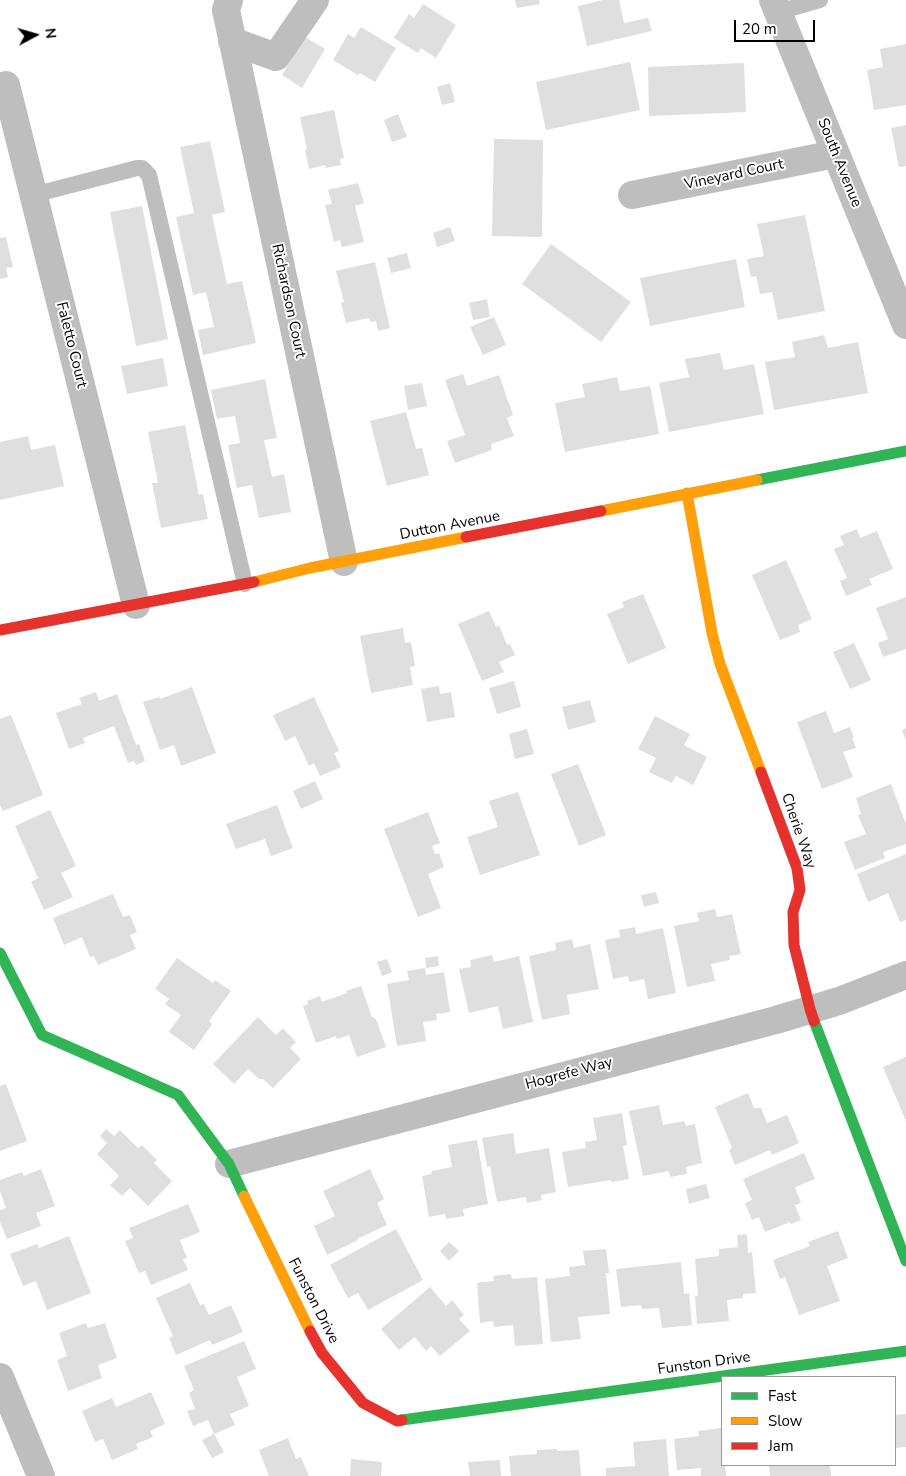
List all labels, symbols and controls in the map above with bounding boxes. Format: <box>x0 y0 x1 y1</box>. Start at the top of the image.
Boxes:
north arrow <box>10 10 60 60</box>
scale bar <box>736 10 817 42</box>
text: 20 m <box>742 19 777 39</box>
text: N <box>40 27 60 40</box>
street label: South Avenue <box>813 116 865 210</box>
street label: Vineyard Court <box>683 156 785 194</box>
street label: Richardson Court <box>267 242 309 360</box>
street label: Faletto Court <box>52 300 90 390</box>
street label: Dutton Avenue <box>398 507 502 545</box>
street label: Cherie Way <box>777 791 819 871</box>
street label: Hogrefe Way <box>523 1054 615 1094</box>
street label: Funston Drive <box>284 1255 342 1347</box>
street label: Funston Drive <box>656 1349 752 1379</box>
legend <box>721 1376 896 1466</box>
text: Fast <box>768 1386 796 1406</box>
text: Slow <box>768 1411 802 1431</box>
text: Jam <box>768 1436 794 1456</box>

